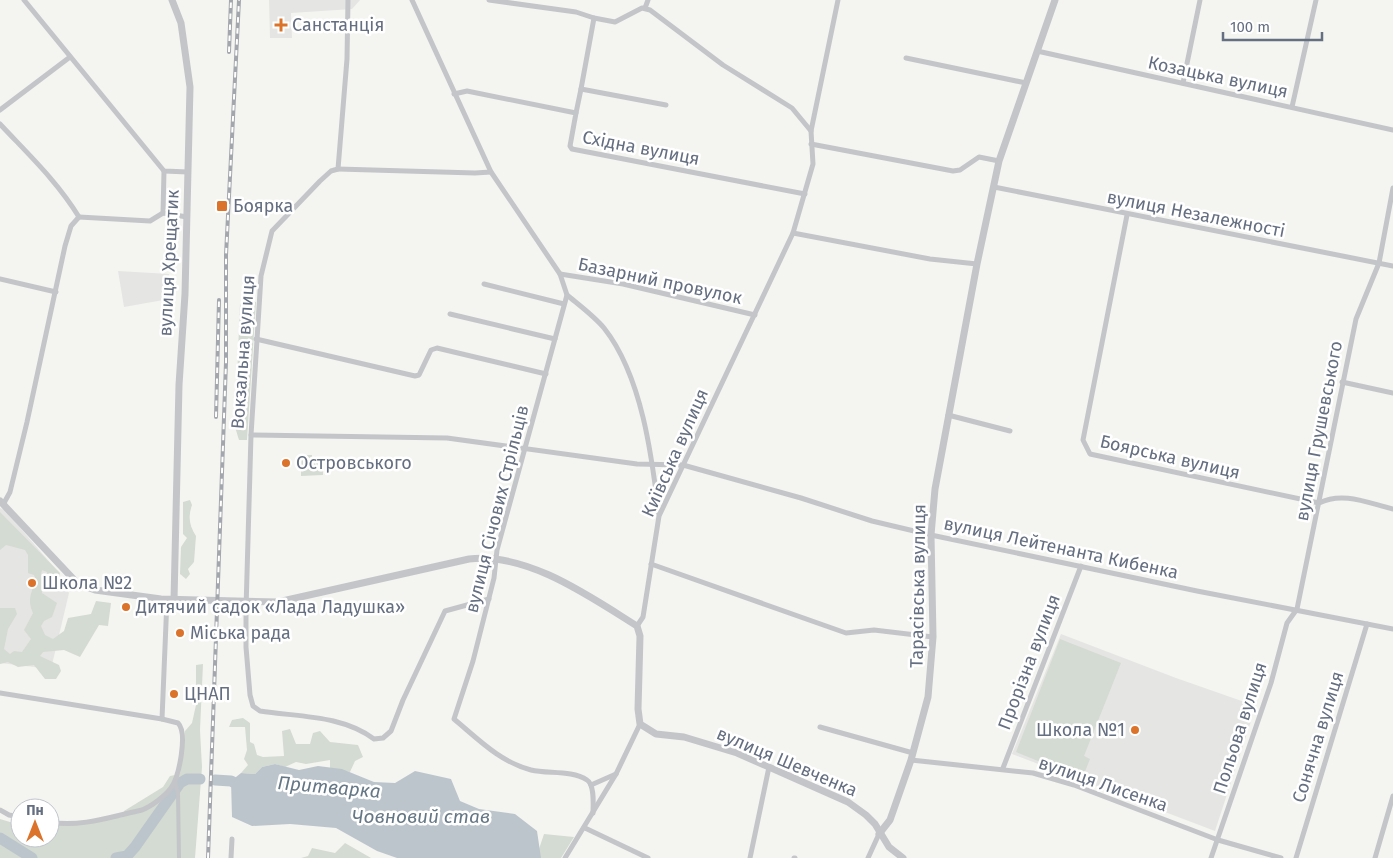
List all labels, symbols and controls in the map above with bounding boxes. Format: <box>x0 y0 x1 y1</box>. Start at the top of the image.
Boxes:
scale bar <box>1223 10 1322 42</box>
place label: Санстанція <box>292 14 384 36</box>
marker: Санстанція <box>274 18 288 32</box>
text: 100 m <box>1230 18 1270 36</box>
street label: Козацька вулиця <box>1146 51 1290 103</box>
street label: Східна вулиця <box>580 126 702 170</box>
street label: вулиця Незалежності <box>1105 186 1287 242</box>
street label: вулиця Хрещатик <box>154 188 184 337</box>
place label: Боярка <box>233 195 293 217</box>
marker: Боярка <box>215 199 229 213</box>
street label: Базарний провулок <box>576 253 745 309</box>
street label: Вокзальна вулиця <box>227 274 259 430</box>
street label: вулиця Грушевського <box>1291 339 1347 523</box>
street label: Київська вулиця <box>637 385 713 521</box>
street label: вулиця Січових Стрільців <box>461 403 533 615</box>
street label: Боярська вулиця <box>1098 430 1242 484</box>
place label: Островського <box>296 452 412 474</box>
marker: Островського <box>280 457 292 469</box>
street label: Тарасівська вулиця <box>906 504 930 668</box>
street label: вулиця Лейтенанта Кибенка <box>942 512 1180 584</box>
place label: Школа №2 <box>42 572 132 594</box>
marker: Школа №2 <box>26 577 38 589</box>
street label: Прорізна вулиця <box>993 591 1065 733</box>
place label: Дитячий садок «Лада Ладушка» <box>135 596 405 618</box>
marker: Дитячий садок «Лада Ладушка» <box>120 601 132 613</box>
place label: Міська рада <box>190 622 291 644</box>
marker: Міська рада <box>174 627 186 639</box>
street label: Польова вулиця <box>1208 659 1272 797</box>
street label: Сонячна вулиця <box>1288 669 1348 805</box>
place label: ЦНАП <box>184 683 231 705</box>
marker: ЦНАП <box>168 688 180 700</box>
place label: Школа №1 <box>1036 719 1125 741</box>
street label: вулиця Шевченка <box>713 722 861 802</box>
marker: Школа №1 <box>1129 724 1141 736</box>
street label: вулиця Лисенка <box>1036 752 1170 816</box>
water label: Притварка <box>276 771 382 803</box>
north arrow <box>10 798 60 848</box>
text: Пн <box>26 802 44 819</box>
water label: Човновий став <box>352 805 490 828</box>

